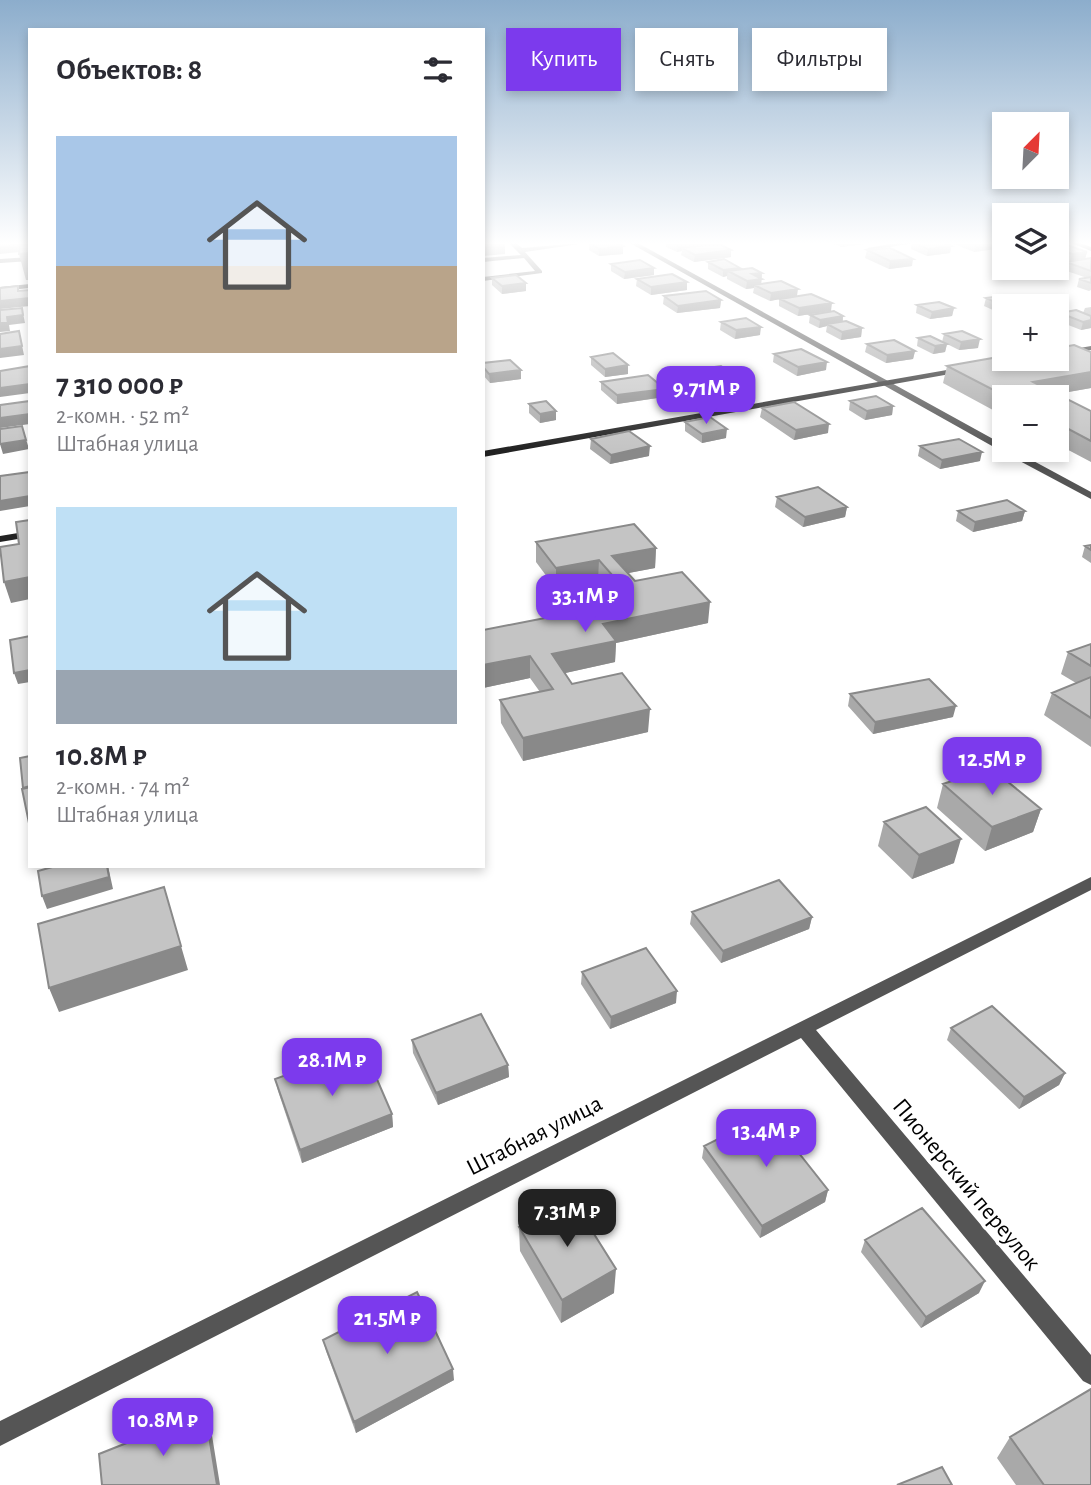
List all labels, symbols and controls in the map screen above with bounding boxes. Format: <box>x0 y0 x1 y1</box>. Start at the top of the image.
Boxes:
chip: Купить <box>506 28 621 91</box>
chip: Снять <box>635 28 738 91</box>
chip: Фильтры <box>752 28 887 91</box>
icon: filters <box>419 51 457 89</box>
text: Объектов: 8 <box>56 55 202 85</box>
north arrow <box>992 112 1069 189</box>
map controls <box>992 112 1069 462</box>
icon: home <box>194 182 320 308</box>
button: layers <box>992 203 1069 280</box>
button: + <box>992 294 1069 371</box>
pin: 9.71M ₽ <box>641 366 771 426</box>
text: 7 310 000 ₽ <box>56 370 183 400</box>
text: 9.71M ₽ <box>672 377 740 400</box>
button: − <box>992 385 1069 462</box>
text: 2-комн. · 52 m² <box>56 405 189 428</box>
text: Штабная улица <box>56 433 199 456</box>
icon: home <box>194 553 320 679</box>
pin: 33.1M ₽ <box>520 574 650 634</box>
text: 33.1M ₽ <box>552 585 618 608</box>
pin: 12.5M ₽ <box>927 738 1057 797</box>
text: 10.8M ₽ <box>56 741 147 771</box>
text: 12.5M ₽ <box>959 748 1025 771</box>
text: 2-комн. · 74 m² <box>56 776 190 799</box>
text: Штабная улица <box>56 804 199 827</box>
pin: 28.1M ₽ <box>267 1038 397 1098</box>
text: 28.1M ₽ <box>298 1049 366 1072</box>
street label: Штабная улица <box>463 1091 606 1180</box>
street label: Пионерский переулок <box>888 1094 1045 1275</box>
pin: 13.4M ₽ <box>701 1110 831 1169</box>
text: 13.4M ₽ <box>732 1120 800 1143</box>
pin: 7.31M ₽ <box>502 1190 632 1249</box>
text: 7.31M ₽ <box>534 1200 600 1223</box>
pin: 21.5M ₽ <box>322 1296 452 1356</box>
text: 21.5M ₽ <box>354 1307 420 1330</box>
pin: 10.8M ₽ <box>98 1398 228 1458</box>
text: 10.8M ₽ <box>128 1409 198 1432</box>

